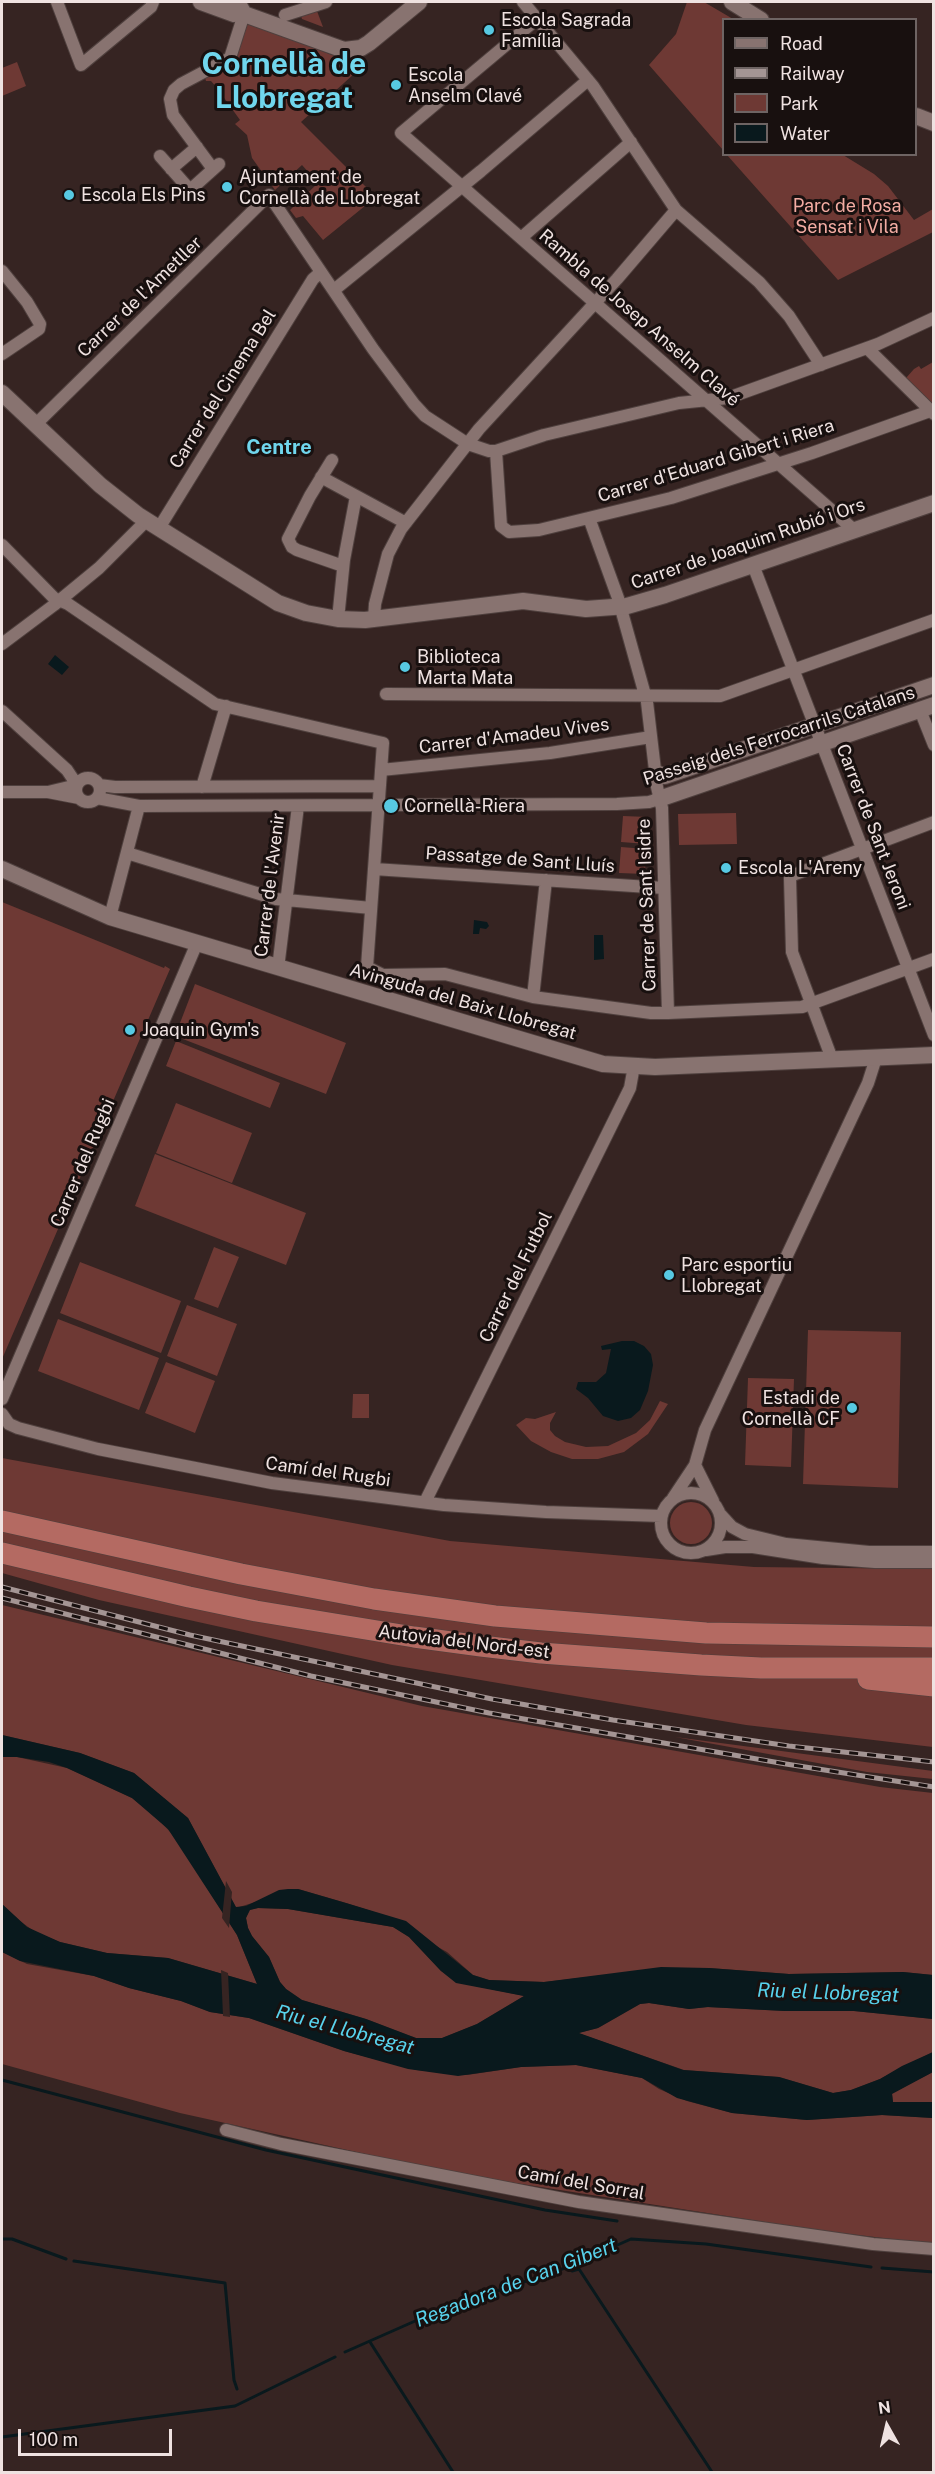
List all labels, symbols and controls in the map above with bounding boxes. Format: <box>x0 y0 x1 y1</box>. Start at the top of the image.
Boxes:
place label: Escola Sagrada Família <box>501 9 631 52</box>
legend <box>722 18 917 156</box>
marker: Escola Sagrada Família <box>482 23 496 37</box>
text: Road <box>780 33 823 54</box>
district label: Cornellà de Llobregat <box>202 47 366 118</box>
text: Railway <box>780 63 845 84</box>
place label: Escola Anselm Clavé <box>408 64 522 106</box>
marker: Escola Anselm Clavé <box>389 78 403 92</box>
text: Park <box>780 93 818 114</box>
text: Water <box>780 123 830 144</box>
place label: Ajuntament de Cornellà de Llobregat <box>239 166 420 208</box>
marker: Ajuntament de Cornellà de Llobregat <box>220 180 234 194</box>
place label: Escola Els Pins <box>81 184 206 206</box>
marker: Escola Els Pins <box>62 188 76 202</box>
park label: Parc de Rosa Sensat i Vila <box>793 195 901 238</box>
street label: Rambla de Josep Anselm Clavé <box>534 225 744 411</box>
street label: Carrer de l'Ametller <box>73 232 207 362</box>
street label: Carrer del Cinema Bel <box>165 305 281 473</box>
street label: Carrer d'Eduard Gibert i Riera <box>595 415 837 507</box>
district label: Centre <box>246 436 312 460</box>
street label: Carrer de Joaquim Rubió i Ors <box>628 494 868 594</box>
place label: Biblioteca Marta Mata <box>417 646 513 688</box>
marker: Biblioteca Marta Mata <box>398 660 412 674</box>
street label: Passeig dels Ferrocarrils Catalans <box>640 682 918 790</box>
street label: Carrer d'Amadeu Vives <box>418 714 610 758</box>
street label: Carrer de Sant Jeroni <box>831 741 915 913</box>
place label: Cornellà-Riera <box>404 795 525 817</box>
marker: Cornellà-Riera <box>382 797 400 815</box>
street label: Carrer de l'Avenir <box>250 812 290 958</box>
street label: Carrer de Sant Isidre <box>633 818 661 992</box>
street label: Passatge de Sant Lluís <box>425 843 615 877</box>
place label: Escola L'Areny <box>738 857 862 879</box>
marker: Escola L'Areny <box>719 861 733 875</box>
street label: Avinguda del Baix Llobregat <box>347 959 579 1045</box>
place label: Joaquin Gym's <box>142 1019 259 1041</box>
marker: Joaquin Gym's <box>123 1023 137 1037</box>
street label: Carrer del Rugbi <box>46 1096 120 1230</box>
street label: Carrer del Futbol <box>475 1208 557 1346</box>
place label: Parc esportiu Llobregat <box>681 1254 792 1296</box>
marker: Parc esportiu Llobregat <box>662 1268 676 1282</box>
place label: Estadi de Cornellà CF <box>742 1387 840 1430</box>
marker: Estadi de Cornellà CF <box>845 1401 859 1415</box>
street label: Camí del Rugbi <box>264 1453 392 1491</box>
street label: Autovia del Nord-est <box>377 1621 551 1663</box>
water label: Riu el Llobregat <box>757 1979 899 2007</box>
water label: Riu el Llobregat <box>273 2000 417 2060</box>
street label: Camí del Sorral <box>516 2161 646 2205</box>
water label: Regadora de Can Gibert <box>412 2233 620 2333</box>
north arrow <box>857 2396 917 2456</box>
text: N <box>877 2397 892 2418</box>
scale bar <box>21 2417 176 2455</box>
text: 100 m <box>29 2429 78 2450</box>

